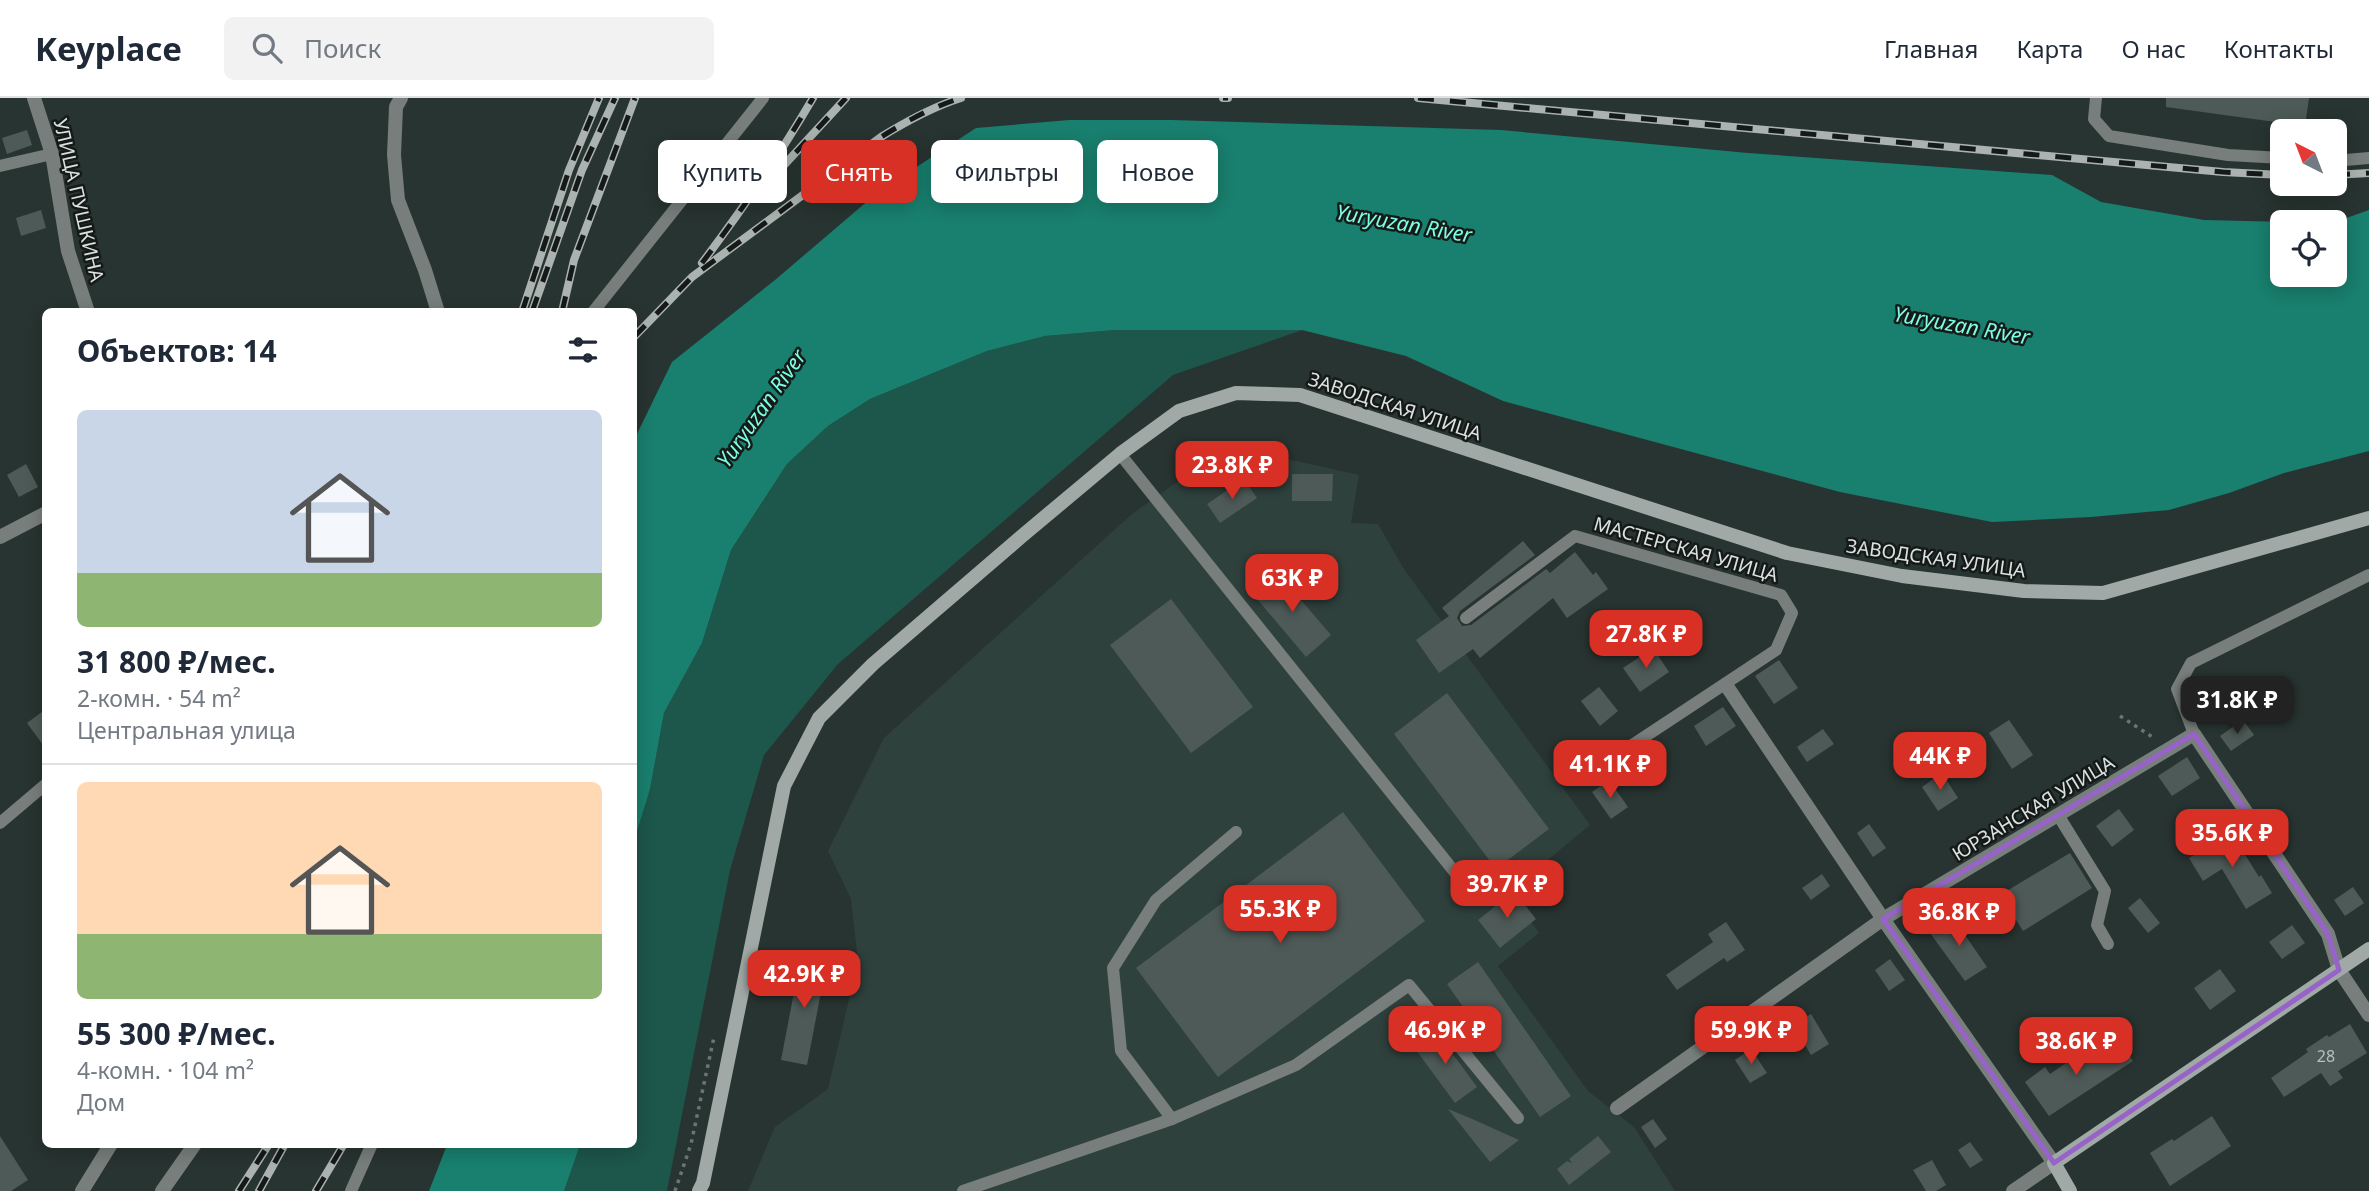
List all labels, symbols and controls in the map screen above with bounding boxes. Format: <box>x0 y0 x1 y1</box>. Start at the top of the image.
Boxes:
search box <box>224 17 714 80</box>
text: Keyplace <box>35 26 182 71</box>
icon: search <box>248 29 286 67</box>
text: Поиск <box>304 30 381 66</box>
text: Главная <box>1884 32 1978 65</box>
text: Карта <box>2016 32 2083 65</box>
text: О нас <box>2121 32 2186 65</box>
text: Контакты <box>2224 32 2334 65</box>
street label: УЛИЦА ПУШКИНА <box>48 116 111 285</box>
north arrow <box>2270 119 2347 196</box>
map controls <box>2270 119 2347 287</box>
chip: Купить <box>658 140 787 203</box>
chip: Снять <box>801 140 917 203</box>
chip: Фильтры <box>931 140 1083 203</box>
chip: Новое <box>1097 140 1218 203</box>
water label: Yuryuzan River <box>1334 197 1476 249</box>
button: locate <box>2270 210 2347 287</box>
water label: Yuryuzan River <box>1892 299 2034 351</box>
text: Объектов: 14 <box>77 330 277 371</box>
icon: filters <box>564 331 602 369</box>
water label: Yuryuzan River <box>710 342 813 472</box>
street label: ЗАВОДСКАЯ УЛИЦА <box>1305 366 1486 447</box>
pin: 23.8K ₽ <box>1167 442 1297 501</box>
text: 23.8K ₽ <box>1192 448 1272 480</box>
icon: home <box>277 455 403 581</box>
street label: МАСТЕРСКАЯ УЛИЦА <box>1591 510 1782 588</box>
street label: ЗАВОДСКАЯ УЛИЦА <box>1845 533 2028 584</box>
pin: 63K ₽ <box>1243 554 1341 614</box>
text: 63K ₽ <box>1261 561 1323 593</box>
pin: 27.8K ₽ <box>1581 610 1711 670</box>
text: 27.8K ₽ <box>1606 617 1686 649</box>
text: 31 800 ₽/мес. <box>77 641 276 682</box>
pin: 31.8K ₽ <box>2172 676 2302 736</box>
text: 2-комн. · 54 m² <box>77 682 241 714</box>
text: 31.8K ₽ <box>2197 683 2277 715</box>
text: Центральная улица <box>77 714 296 746</box>
pin: 44K ₽ <box>1891 732 1989 792</box>
text: 44K ₽ <box>1909 739 1971 771</box>
pin: 41.1K ₽ <box>1545 740 1675 800</box>
text: 41.1K ₽ <box>1570 747 1650 779</box>
street label: ЮРЗАНСКАЯ УЛИЦА <box>1947 749 2120 867</box>
pin: 35.6K ₽ <box>2167 810 2297 869</box>
text: 35.6K ₽ <box>2192 816 2272 848</box>
icon: home <box>277 827 403 953</box>
pin: 39.7K ₽ <box>1442 860 1572 920</box>
text: 39.7K ₽ <box>1467 867 1547 899</box>
pin: 55.3K ₽ <box>1215 886 1345 945</box>
pin: 36.8K ₽ <box>1894 888 2024 948</box>
text: 55.3K ₽ <box>1240 892 1320 924</box>
text: 36.8K ₽ <box>1919 895 1999 927</box>
pin: 42.9K ₽ <box>739 950 869 1010</box>
text: 42.9K ₽ <box>764 957 844 989</box>
pin: 46.9K ₽ <box>1380 1006 1510 1066</box>
pin: 59.9K ₽ <box>1686 1006 1816 1066</box>
text: 55 300 ₽/мес. <box>77 1013 276 1054</box>
text: 46.9K ₽ <box>1405 1013 1485 1045</box>
text: 59.9K ₽ <box>1711 1013 1791 1045</box>
pin: 38.6K ₽ <box>2011 1018 2141 1077</box>
text: 38.6K ₽ <box>2036 1024 2116 1056</box>
house number: 28 <box>2317 1045 2335 1067</box>
text: 4-комн. · 104 m² <box>77 1054 254 1086</box>
text: Дом <box>77 1086 125 1118</box>

